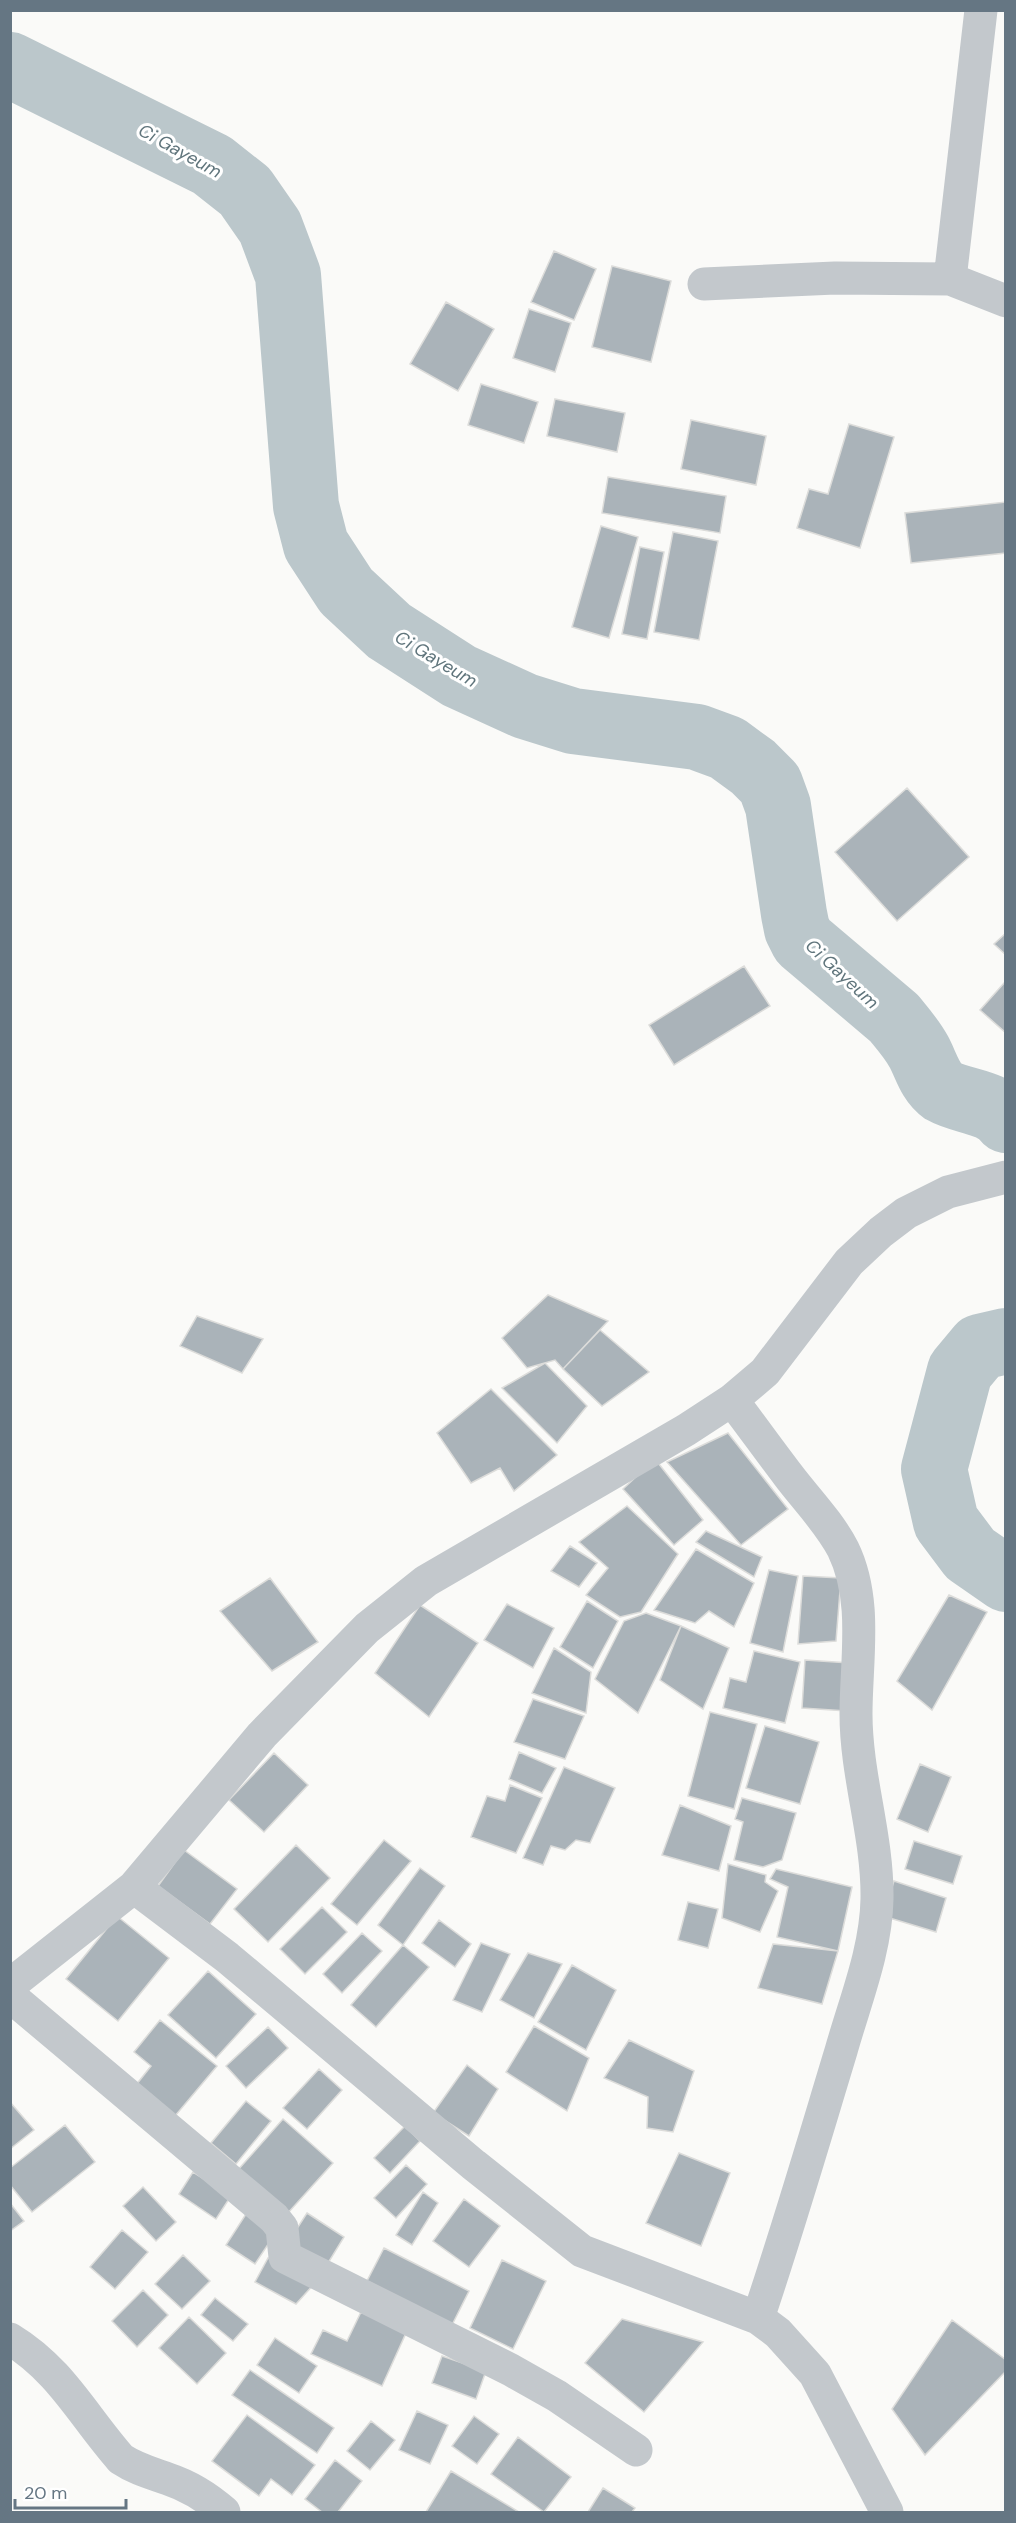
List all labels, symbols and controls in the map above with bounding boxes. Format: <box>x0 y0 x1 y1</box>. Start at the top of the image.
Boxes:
water label: Ci Gayeum <box>134 118 226 184</box>
water label: Ci Gayeum <box>390 625 482 693</box>
water label: Ci Gayeum <box>800 934 884 1014</box>
scale bar <box>15 2472 126 2510</box>
text: 20 m <box>24 2481 67 2505</box>

